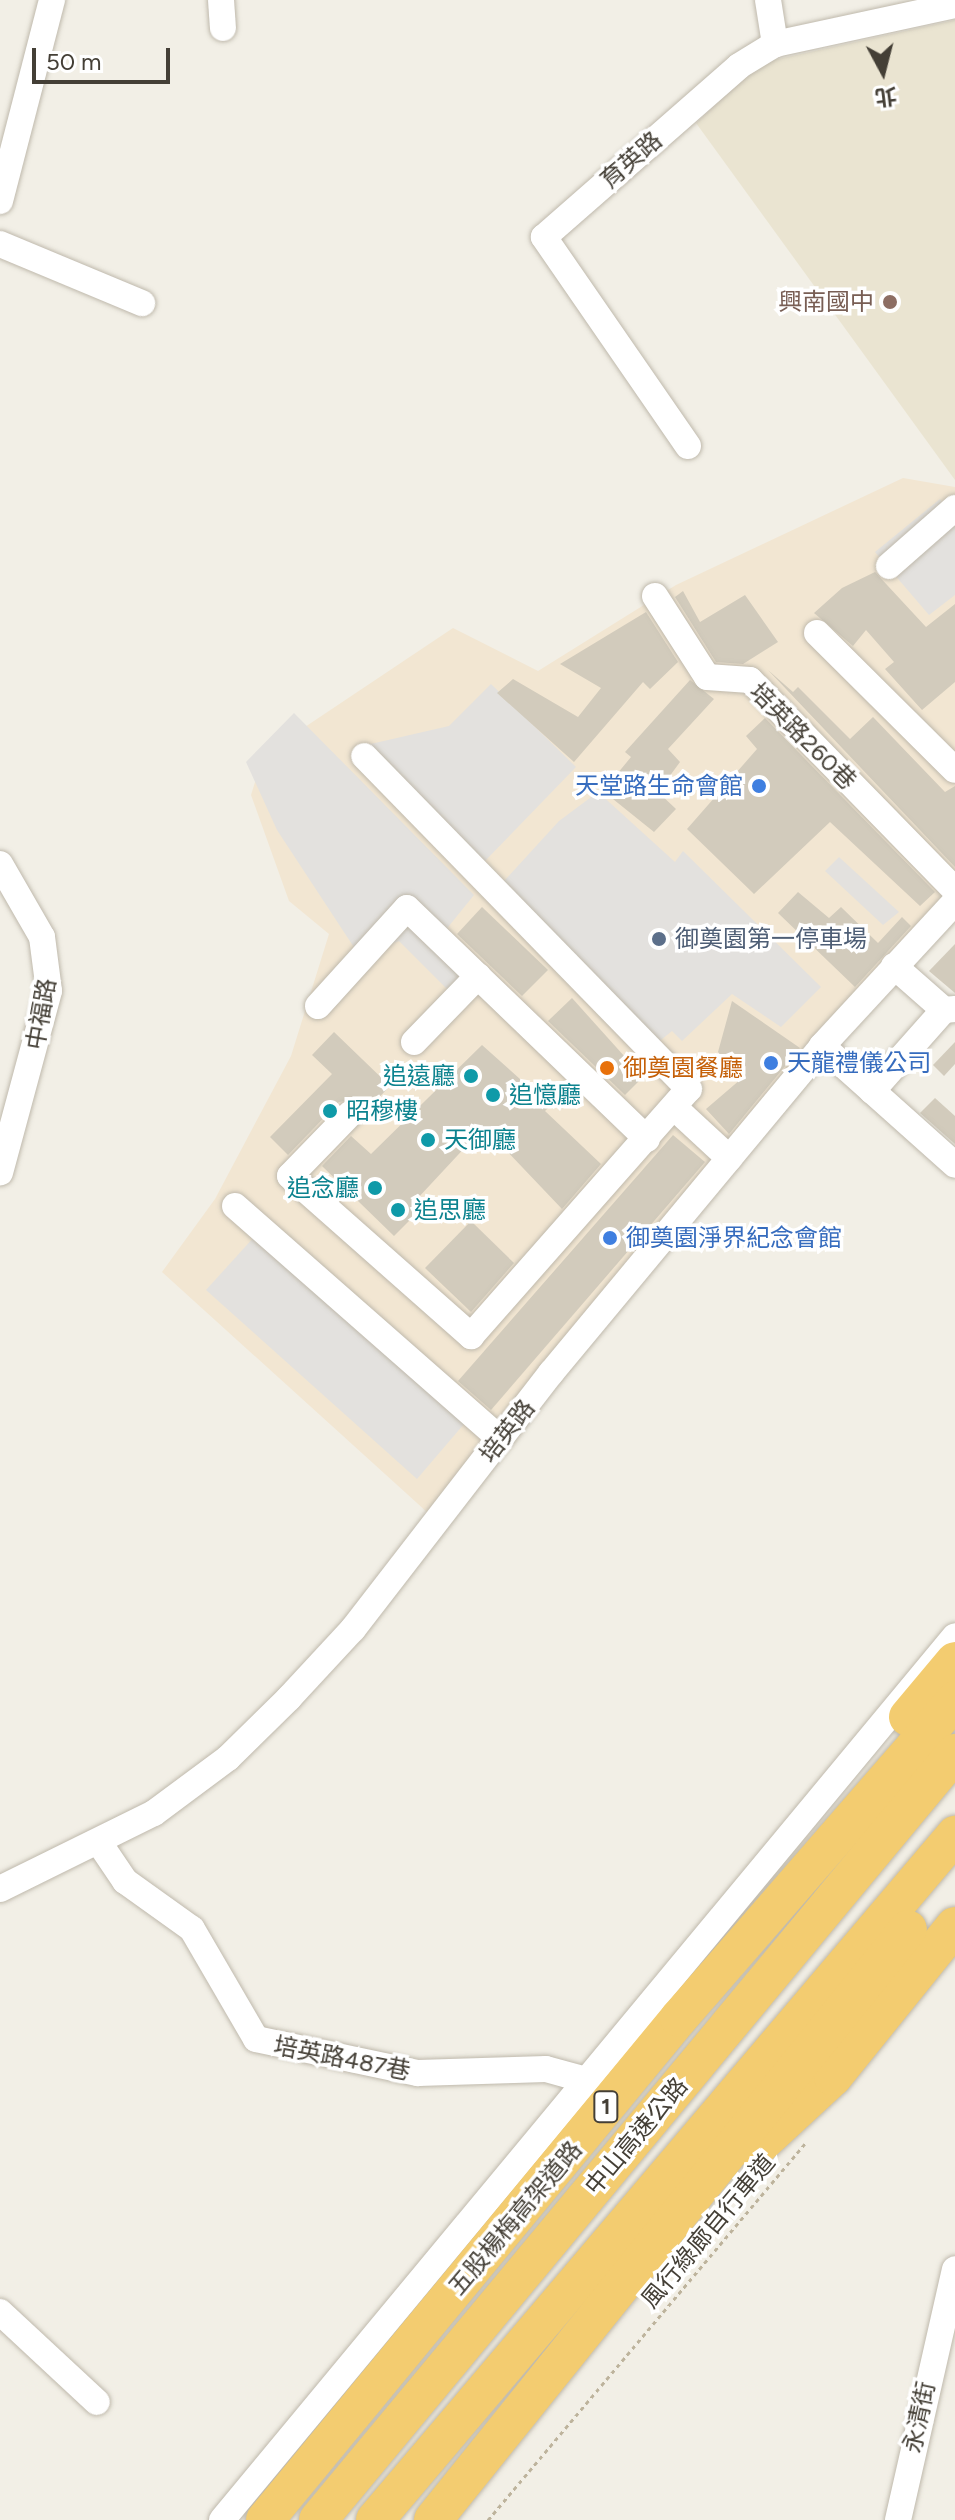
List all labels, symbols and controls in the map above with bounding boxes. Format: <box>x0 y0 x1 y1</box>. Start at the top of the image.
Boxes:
scale bar <box>36 32 174 82</box>
north arrow <box>843 32 923 112</box>
text: 50 m <box>46 47 102 76</box>
text: 北 <box>873 82 899 111</box>
street label: 育英路 <box>594 126 668 194</box>
place label: 興南國中 <box>778 288 874 316</box>
marker: 興南國中 <box>881 293 899 311</box>
street label: 培英路260巷 <box>744 677 862 795</box>
place label: 天堂路生命會館 <box>575 772 743 800</box>
marker: 天堂路生命會館 <box>750 777 768 795</box>
place label: 御奠園第一停車場 <box>675 925 867 953</box>
marker: 御奠園第一停車場 <box>650 930 668 948</box>
street label: 中福路 <box>21 976 61 1052</box>
place label: 天龍禮儀公司 <box>787 1049 931 1077</box>
place label: 御奠園餐廳 <box>623 1054 743 1082</box>
marker: 天龍禮儀公司 <box>762 1054 780 1072</box>
marker: 御奠園餐廳 <box>598 1059 616 1077</box>
place label: 追遠廳 <box>383 1062 455 1090</box>
marker: 追遠廳 <box>462 1067 480 1085</box>
place label: 追憶廳 <box>509 1081 581 1109</box>
marker: 追憶廳 <box>484 1086 502 1104</box>
place label: 昭穆樓 <box>346 1097 418 1125</box>
marker: 昭穆樓 <box>321 1102 339 1120</box>
place label: 天御廳 <box>444 1126 516 1154</box>
marker: 天御廳 <box>419 1131 437 1149</box>
place label: 追念廳 <box>287 1174 359 1202</box>
marker: 追念廳 <box>366 1179 384 1197</box>
place label: 追思廳 <box>414 1196 486 1224</box>
marker: 追思廳 <box>389 1201 407 1219</box>
place label: 御奠園淨界紀念會館 <box>626 1224 842 1252</box>
marker: 御奠園淨界紀念會館 <box>601 1229 619 1247</box>
street label: 培英路 <box>473 1394 541 1468</box>
street label: 培英路487巷 <box>271 2031 413 2085</box>
street label: 中山高速公路 <box>579 2072 693 2200</box>
road number: 1 <box>592 2089 620 2125</box>
street label: 五股楊梅高架道路 <box>442 2135 588 2301</box>
street label: 風行綠廊自行車道 <box>635 2148 781 2314</box>
street label: 永清街 <box>897 2379 941 2455</box>

